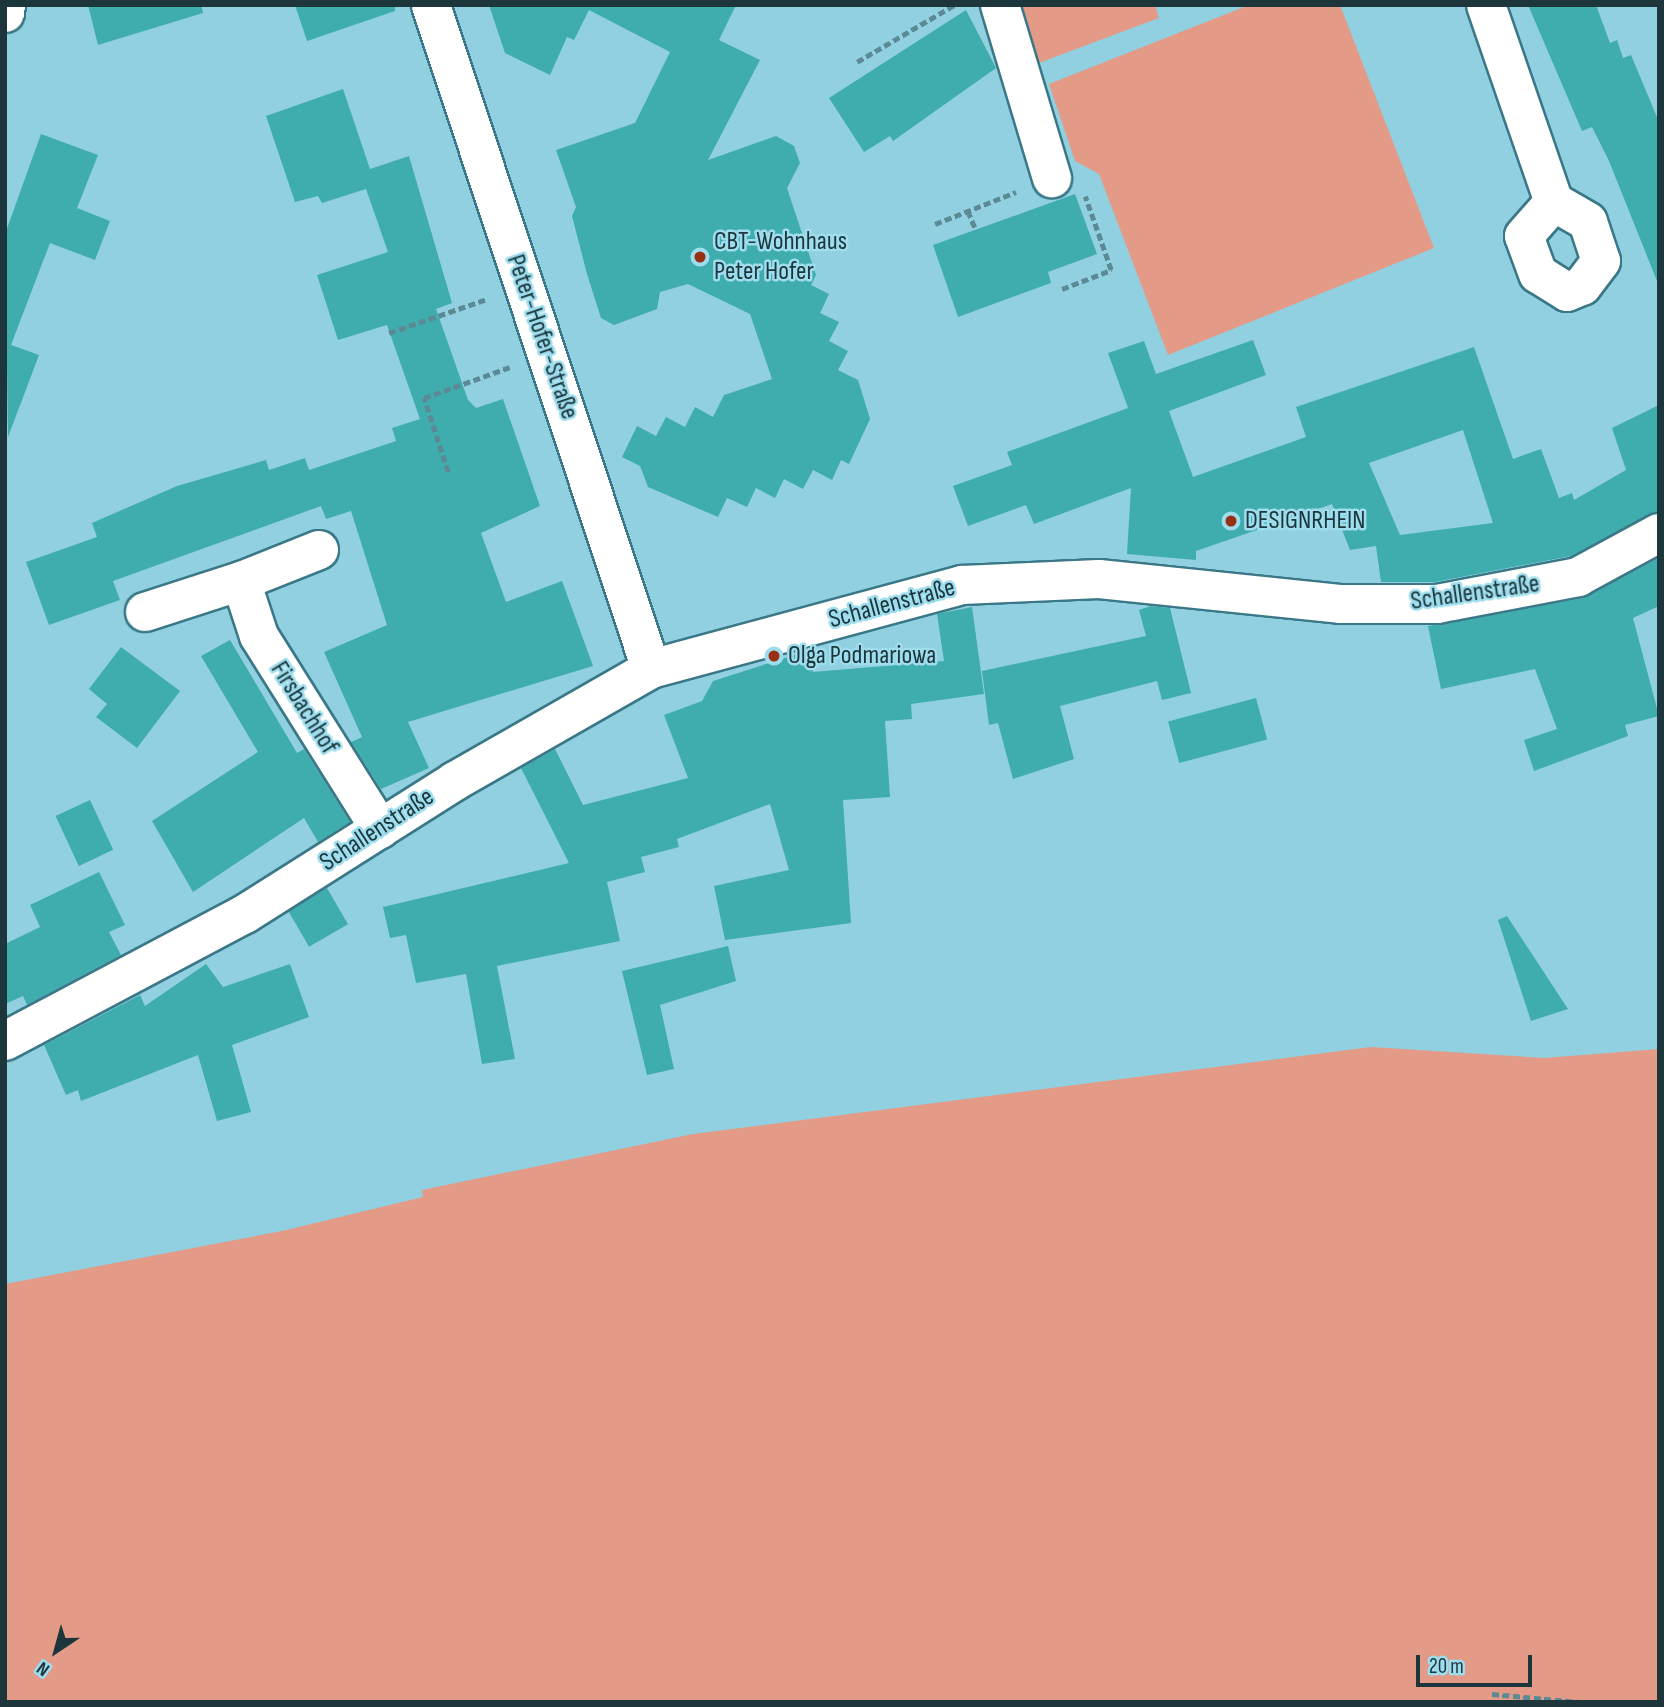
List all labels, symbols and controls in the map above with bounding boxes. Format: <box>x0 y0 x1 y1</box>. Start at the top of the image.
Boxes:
place label: CBT-Wohnhaus Peter Hofer <box>714 226 847 288</box>
marker: CBT-Wohnhaus Peter Hofer <box>692 249 708 265</box>
street label: Peter-Hofer-Straße <box>499 251 585 423</box>
place label: DESIGNRHEIN <box>1245 505 1366 537</box>
marker: DESIGNRHEIN <box>1223 513 1239 529</box>
street label: Schallenstraße <box>1409 569 1541 617</box>
street label: Schallenstraße <box>825 572 959 636</box>
place label: Olga Podmariowa <box>788 640 936 672</box>
marker: Olga Podmariowa <box>766 648 782 664</box>
street label: Firsbachhof <box>263 656 345 760</box>
street label: Schallenstraße <box>314 782 440 878</box>
north arrow <box>21 1616 91 1686</box>
scale bar <box>1419 1640 1534 1684</box>
text: 20 m <box>1429 1654 1464 1679</box>
text: N <box>32 1656 54 1681</box>

